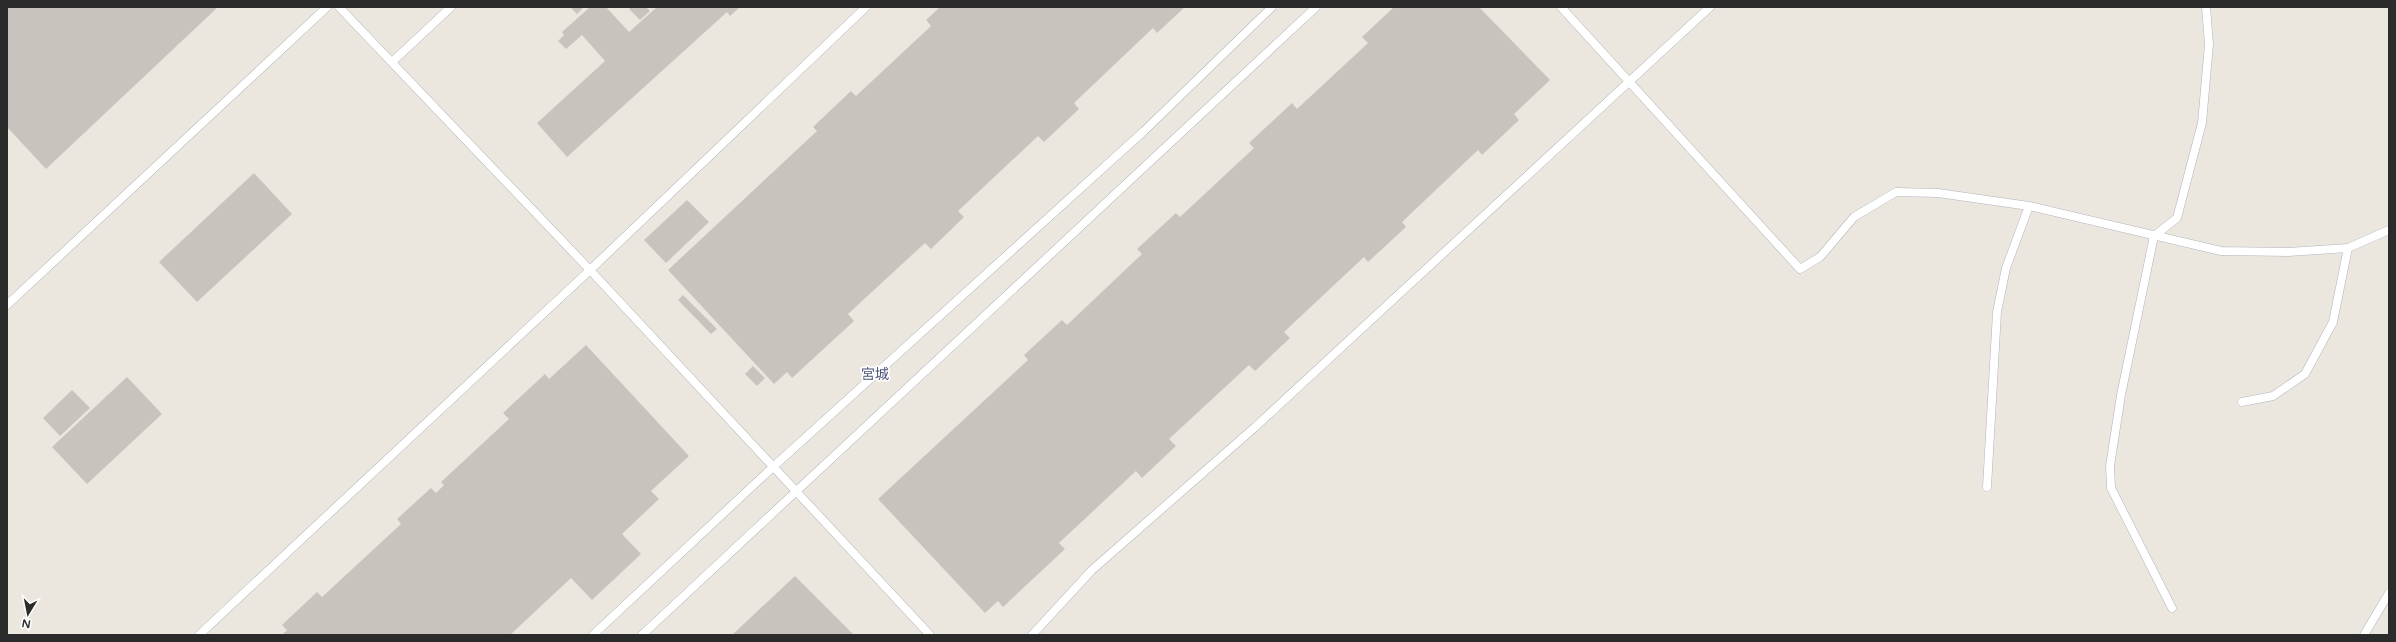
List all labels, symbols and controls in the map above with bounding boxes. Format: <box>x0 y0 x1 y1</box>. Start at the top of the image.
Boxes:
district label: 宮城 <box>861 366 889 383</box>
north arrow <box>8 594 48 634</box>
text: N <box>21 616 32 631</box>

